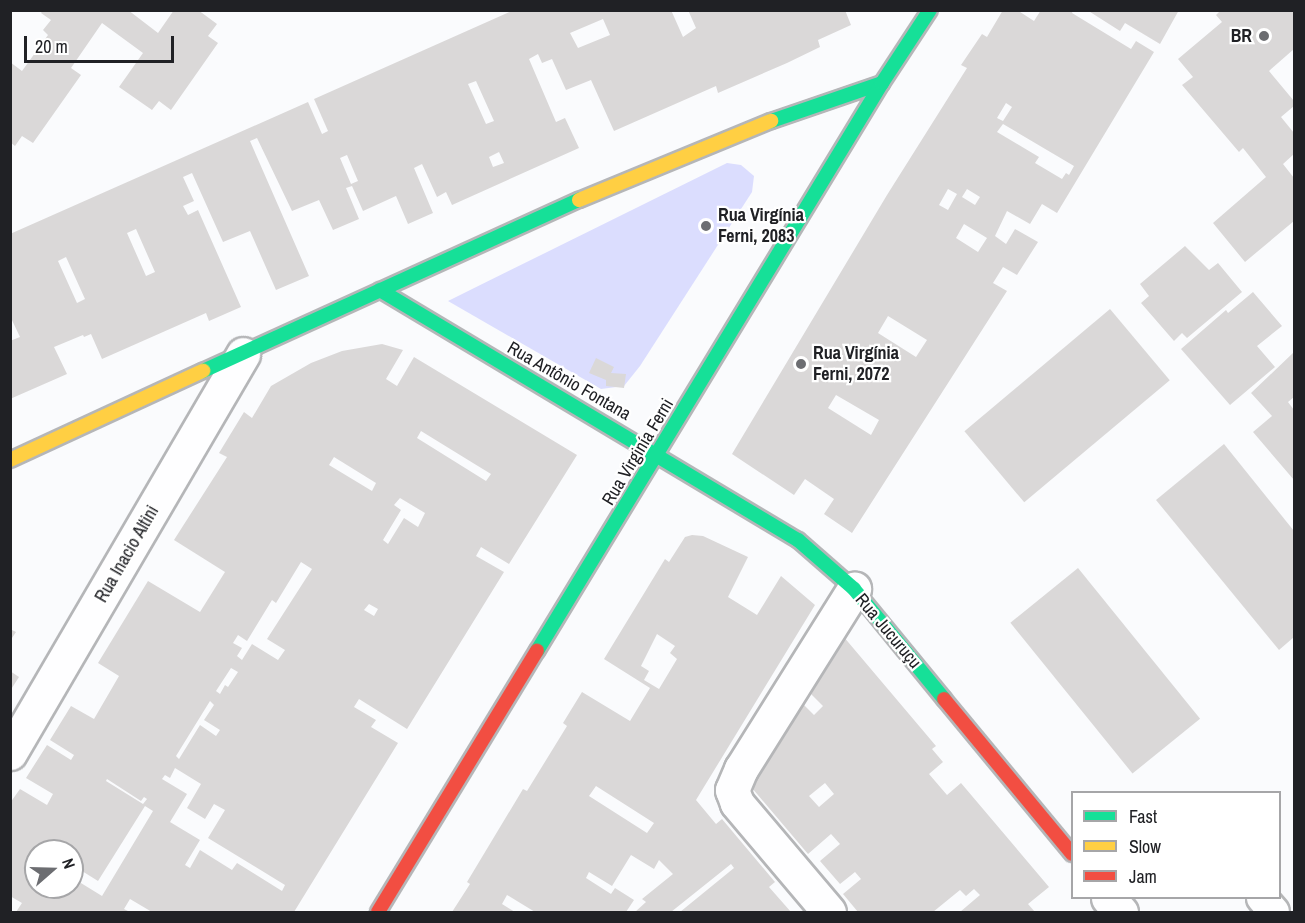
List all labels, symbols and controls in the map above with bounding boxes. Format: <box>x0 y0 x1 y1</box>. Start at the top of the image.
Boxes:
scale bar <box>27 24 177 62</box>
place label: BR <box>1231 25 1252 47</box>
marker: BR <box>1257 29 1271 43</box>
text: 20 m <box>35 34 68 59</box>
place label: Rua Virgínia Ferni, 2083 <box>718 205 804 248</box>
marker: Rua Virgínia Ferni, 2083 <box>699 219 713 233</box>
street label: Rua Antônio Fontana <box>503 337 635 425</box>
place label: Rua Virgínia Ferni, 2072 <box>813 343 899 386</box>
marker: Rua Virgínia Ferni, 2072 <box>794 357 808 371</box>
street label: Rua Virginía Ferni <box>598 395 678 509</box>
street label: Rua Inacio Altini <box>90 501 164 607</box>
street label: Rua Jucuruçu <box>850 589 926 673</box>
legend <box>1071 791 1281 899</box>
text: Fast <box>1129 804 1157 829</box>
text: Slow <box>1129 834 1161 859</box>
north arrow <box>24 839 84 899</box>
text: N <box>57 855 81 872</box>
text: Jam <box>1129 864 1157 889</box>

